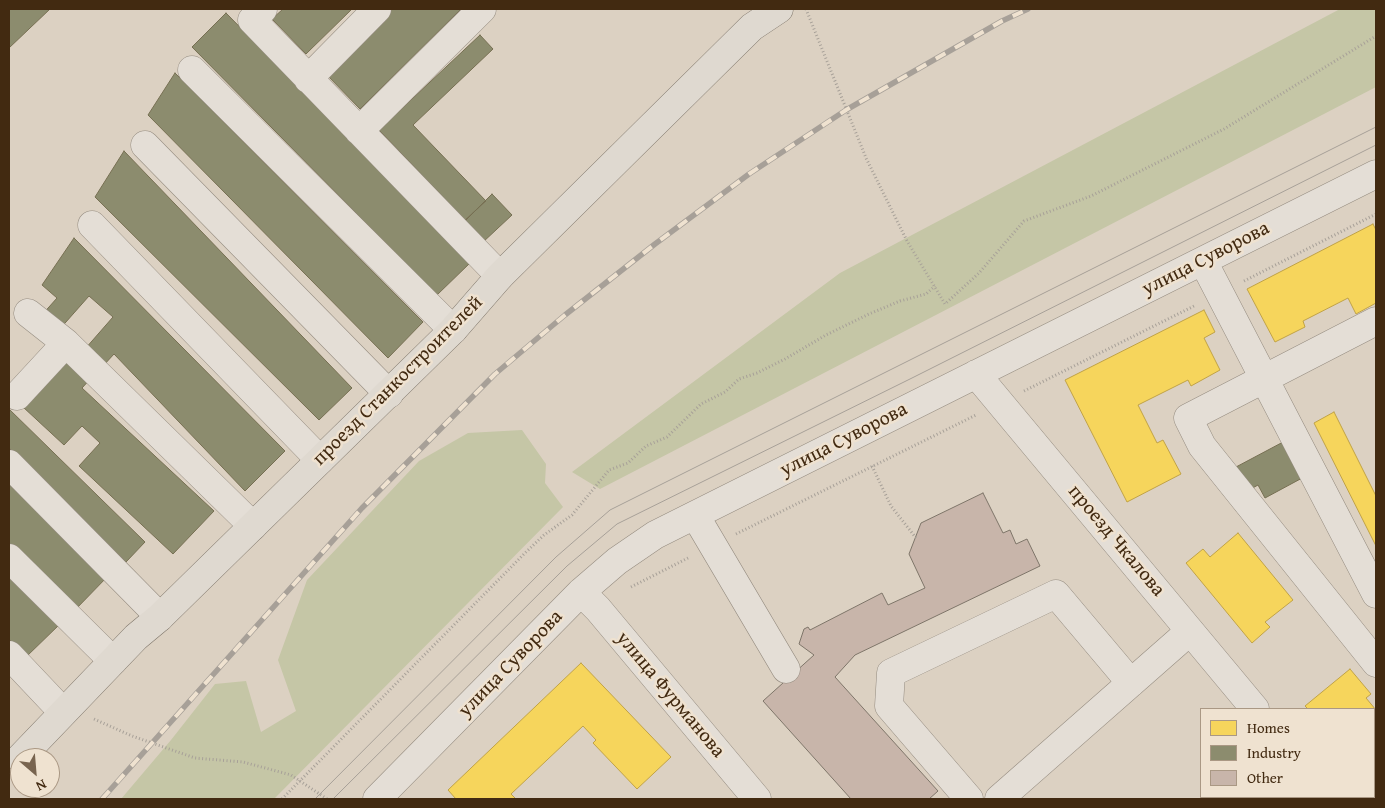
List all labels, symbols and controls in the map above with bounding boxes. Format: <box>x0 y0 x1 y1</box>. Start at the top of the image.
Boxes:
street label: улица Суворова <box>1138 217 1274 301</box>
street label: проезд Станкостроителей <box>308 291 488 471</box>
street label: улица Суворова <box>776 398 912 482</box>
street label: проезд Чкалова <box>1062 480 1170 602</box>
street label: улица Суворова <box>454 605 568 723</box>
street label: улица Фурманова <box>610 627 730 763</box>
legend <box>1200 708 1375 798</box>
text: Homes <box>1247 717 1290 738</box>
text: Industry <box>1247 742 1301 763</box>
north arrow <box>10 748 60 798</box>
text: Other <box>1247 767 1283 788</box>
text: N <box>33 774 50 797</box>

